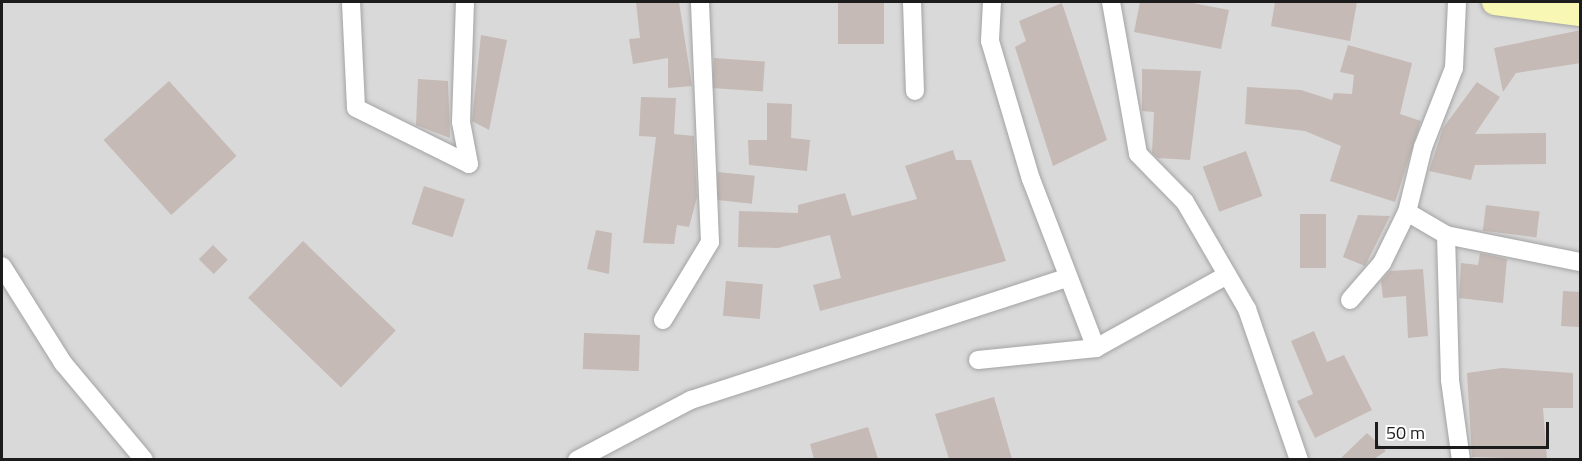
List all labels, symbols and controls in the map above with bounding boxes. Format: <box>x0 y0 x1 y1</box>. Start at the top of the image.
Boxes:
scale bar <box>1378 410 1552 448</box>
text: 50 m <box>1386 419 1425 446</box>

